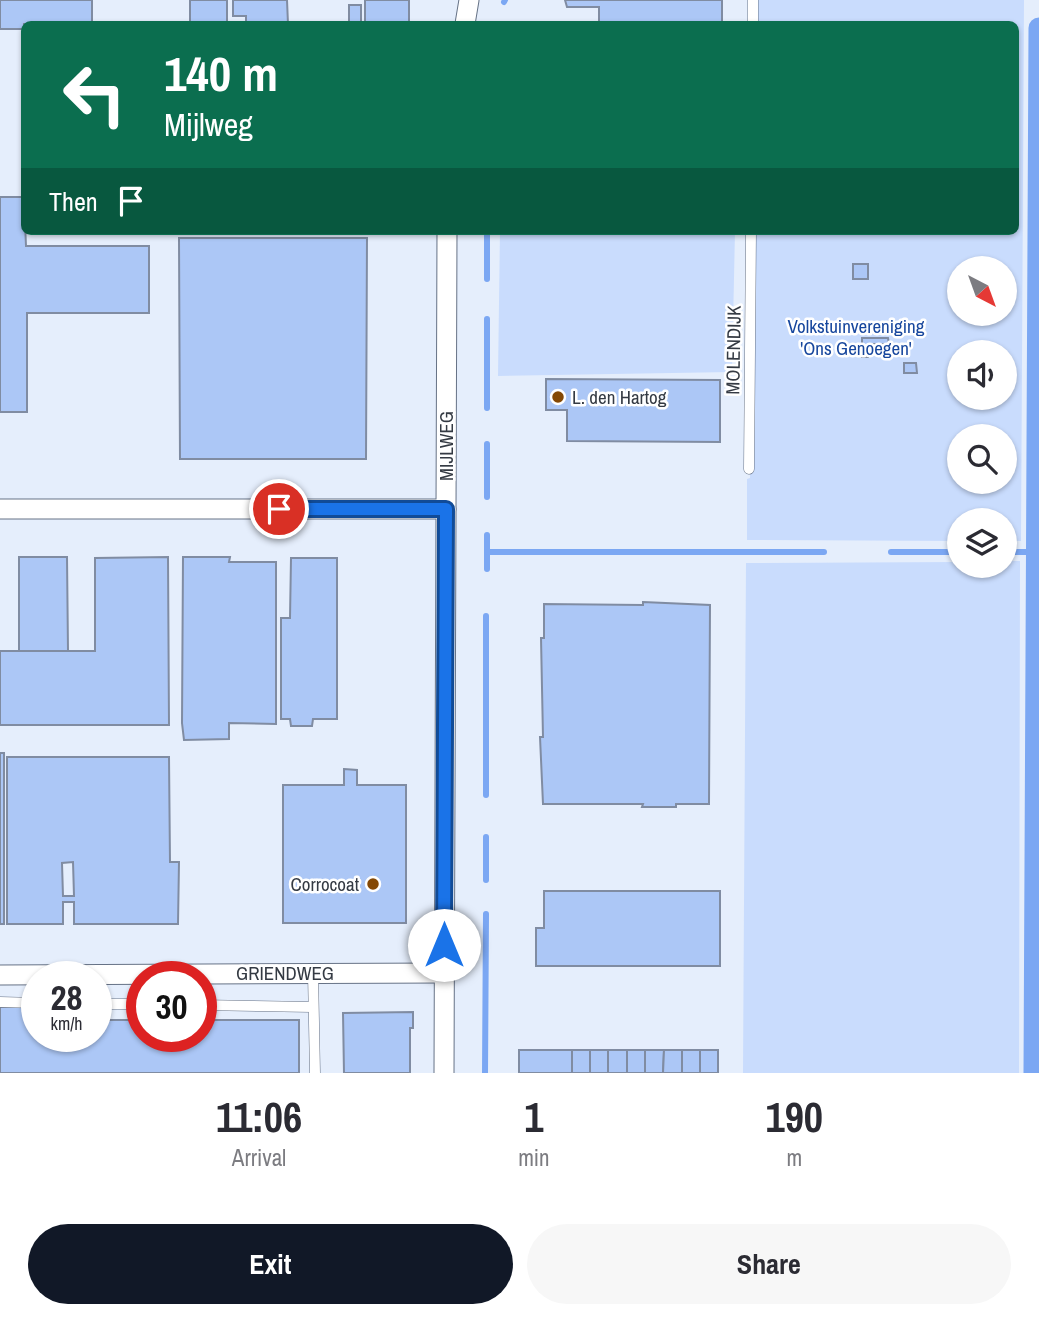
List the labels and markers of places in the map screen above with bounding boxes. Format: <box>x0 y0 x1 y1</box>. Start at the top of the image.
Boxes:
place label: L. den Hartog <box>572 384 667 410</box>
marker: L. den Hartog <box>550 389 566 405</box>
pin <box>249 479 309 539</box>
place label: Corrocoat <box>291 871 360 897</box>
marker: Corrocoat <box>365 876 381 892</box>

